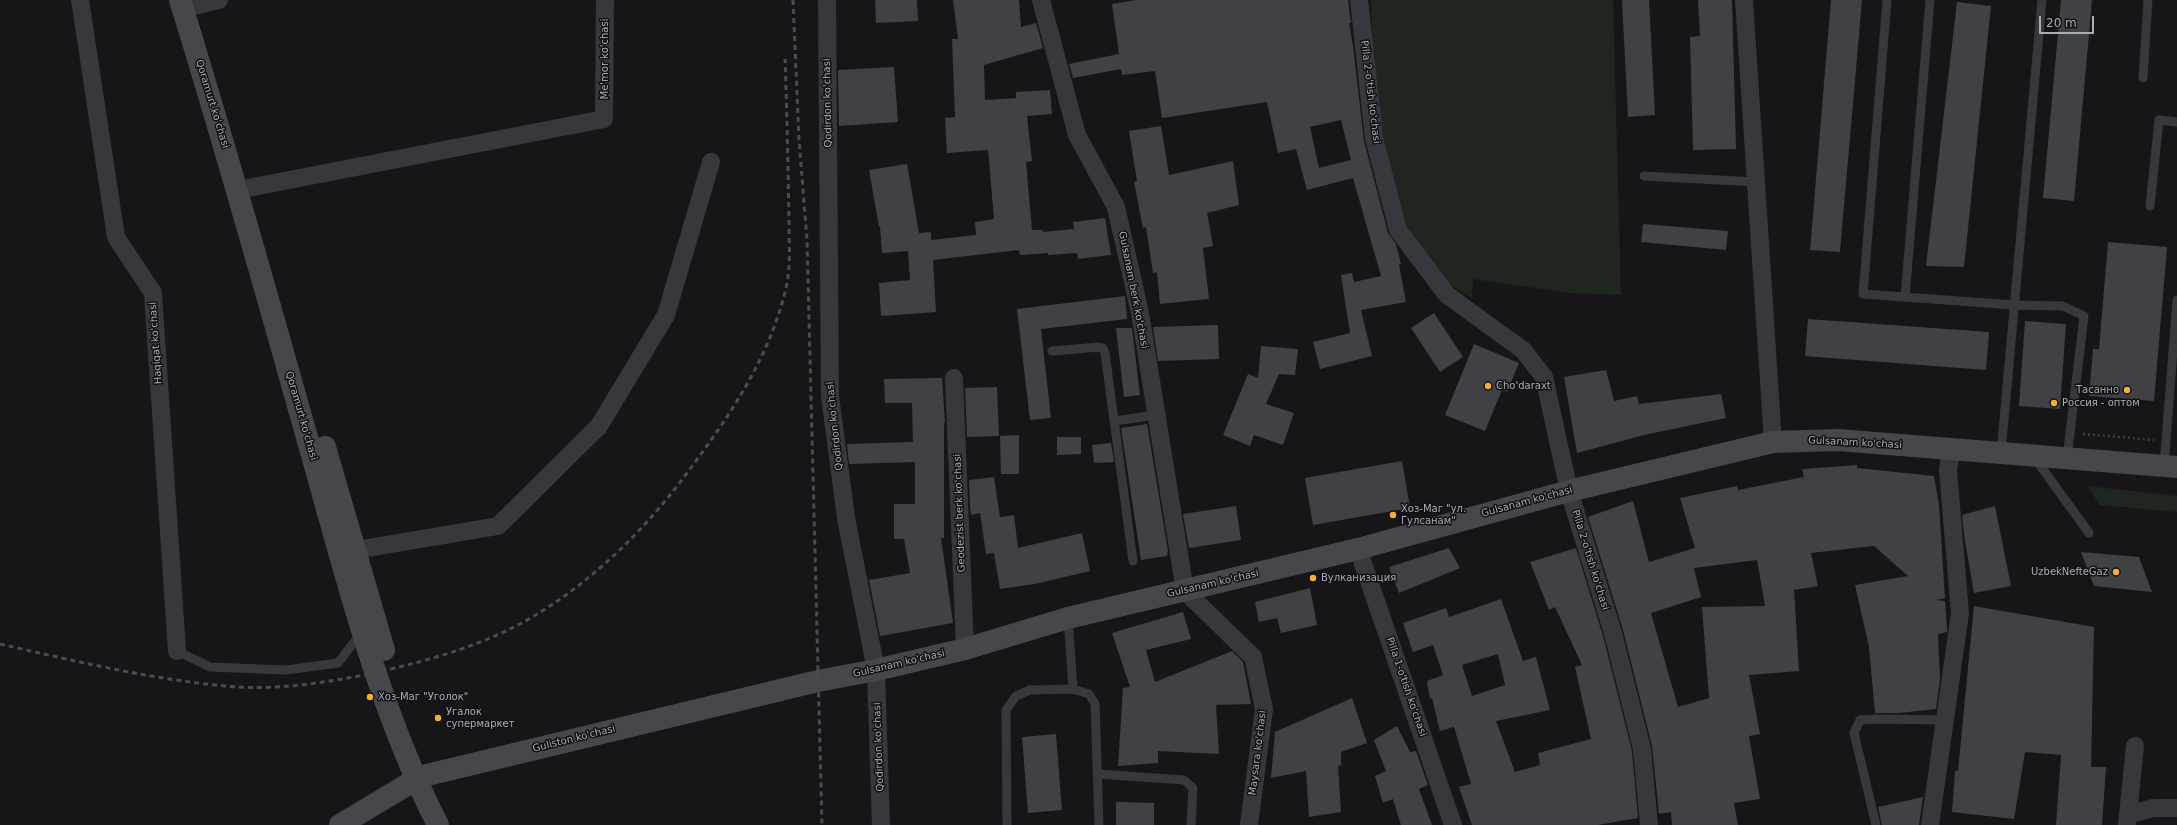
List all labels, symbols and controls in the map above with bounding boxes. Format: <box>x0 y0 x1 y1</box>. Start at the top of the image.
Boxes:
scale bar <box>2041 8 2096 34</box>
text: 20 m <box>2046 16 2077 30</box>
street label: Me'mor ko'chasi <box>599 19 611 99</box>
street label: Pilla 2-o'tish ko'chasi <box>1358 40 1382 144</box>
street label: Qoramurt koʻchasi <box>193 58 231 150</box>
street label: Qodirdon ko'chasi <box>821 58 835 148</box>
street label: Gulsanam berk ko'chasi <box>1116 230 1150 350</box>
street label: Haqiqat ko'chasi <box>147 301 165 385</box>
street label: Qoramurt koʻchasi <box>283 370 319 462</box>
place label: Cho'daraxt <box>1496 380 1551 392</box>
street label: Qodirdon ko'chasi <box>824 381 846 471</box>
marker: Cho'daraxt <box>1483 381 1493 391</box>
place label: Тасанно <box>2076 384 2119 396</box>
marker: Тасанно <box>2122 385 2132 395</box>
place label: Россия - оптом <box>2062 397 2140 409</box>
marker: Россия - оптом <box>2049 398 2059 408</box>
street label: Gulsanam ko'chasi <box>1808 435 1902 451</box>
street label: Geodezist berk ko'chasi <box>952 453 968 573</box>
street label: Gulsanam ko'chasi <box>1480 484 1574 520</box>
place label: Хоз-Маг "ул. Гулсанам" <box>1401 503 1466 526</box>
street label: Pilla 2-o'tish ko'chasi <box>1569 508 1611 612</box>
marker: Хоз-Маг "ул. Гулсанам" <box>1388 510 1398 520</box>
place label: UzbekNefteGaz <box>2031 566 2108 578</box>
marker: UzbekNefteGaz <box>2111 567 2121 577</box>
street label: Gulsanam ko'chasi <box>1166 568 1260 600</box>
place label: Вулканизация <box>1321 572 1396 584</box>
marker: Вулканизация <box>1308 573 1318 583</box>
street label: Pilla 1-o'tish ko'chasi <box>1383 636 1429 738</box>
street label: Gulsanam ko'chasi <box>852 648 946 680</box>
place label: Хоз-Маг "Уголок" <box>378 691 468 703</box>
marker: Хоз-Маг "Уголок" <box>365 692 375 702</box>
street label: Qodirdon ko'chasi <box>871 702 887 792</box>
place label: Угалок супермаркет <box>446 706 514 730</box>
street label: Maysara ko'chasi <box>1247 710 1269 796</box>
marker: Угалок супермаркет <box>433 713 443 723</box>
street label: Guliston ko'chasi <box>531 723 617 755</box>

